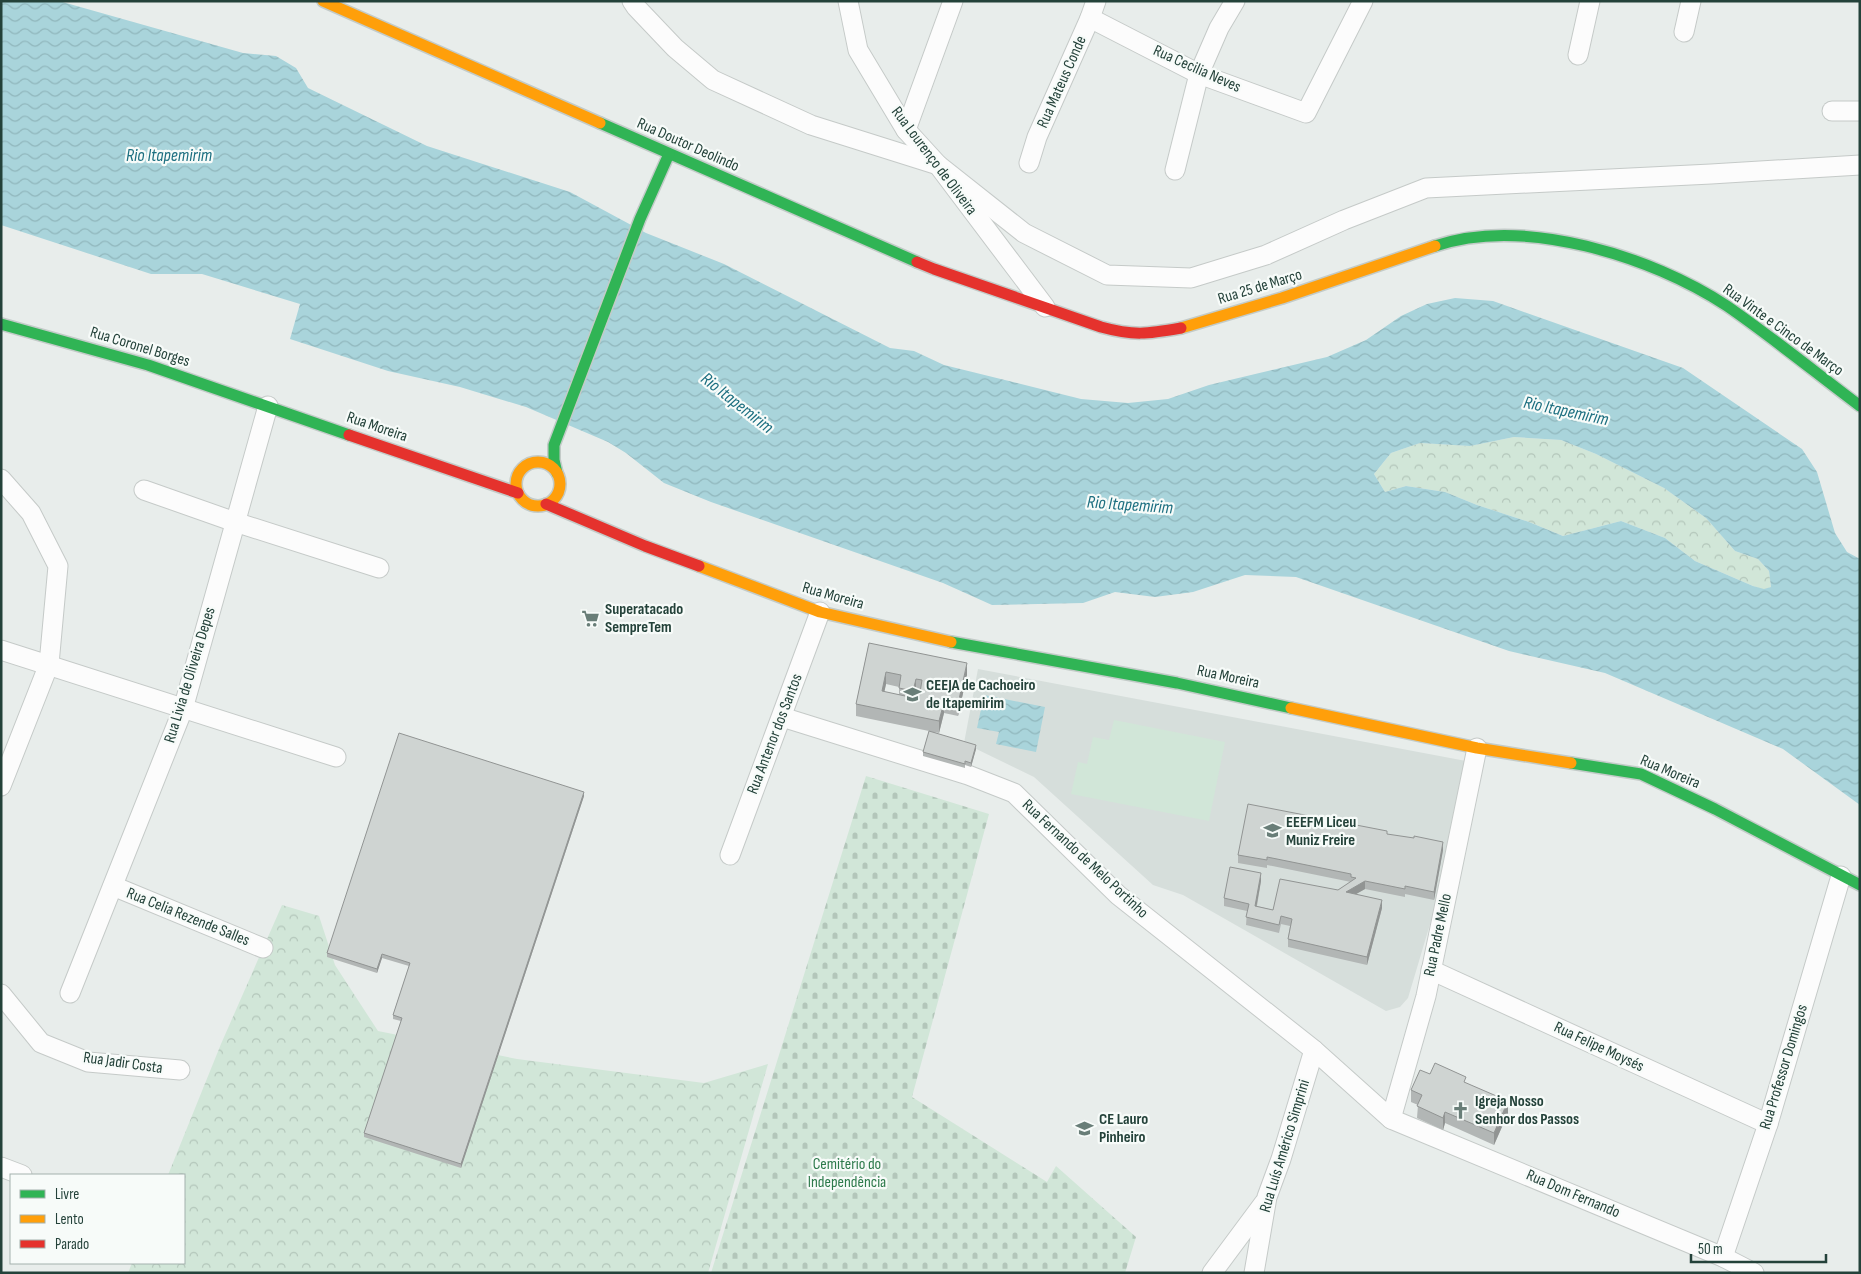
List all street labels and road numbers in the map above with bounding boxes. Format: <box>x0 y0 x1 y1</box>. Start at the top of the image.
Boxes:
street label: Rua Mateus Conde <box>1033 33 1091 131</box>
street label: Rua Cecilia Neves <box>1150 41 1244 97</box>
street label: Rua Lourenço de Oliveira <box>887 103 981 219</box>
street label: Rua Doutor Deolindo <box>634 114 742 176</box>
street label: Rua 25 de Março <box>1216 265 1304 309</box>
street label: Rua Vinte e Cinco de Março <box>1719 280 1847 380</box>
street label: Rua Coronel Borges <box>88 323 192 371</box>
street label: Rua Moreira <box>344 408 410 446</box>
street label: Rua Moreira <box>800 578 866 614</box>
street label: Rua Livia de Oliveira Depes <box>160 605 220 745</box>
street label: Rua Moreira <box>1195 661 1261 693</box>
street label: Rua Antenor dos Santos <box>743 671 807 797</box>
street label: Rua Moreira <box>1637 751 1703 793</box>
street label: Rua Fernando de Melo Portinho <box>1018 796 1152 922</box>
street label: Rua Celia Rezende Salles <box>124 884 253 950</box>
street label: Rua Padre Mello <box>1420 892 1456 978</box>
street label: Rua Professor Domingos <box>1756 1002 1812 1132</box>
street label: Rua Felipe Moysés <box>1551 1018 1647 1076</box>
street label: Rua Jadir Costa <box>82 1048 164 1078</box>
street label: Rua Luís Américo Simprini <box>1256 1077 1314 1215</box>
street label: Rua Dom Fernando <box>1523 1166 1623 1222</box>

